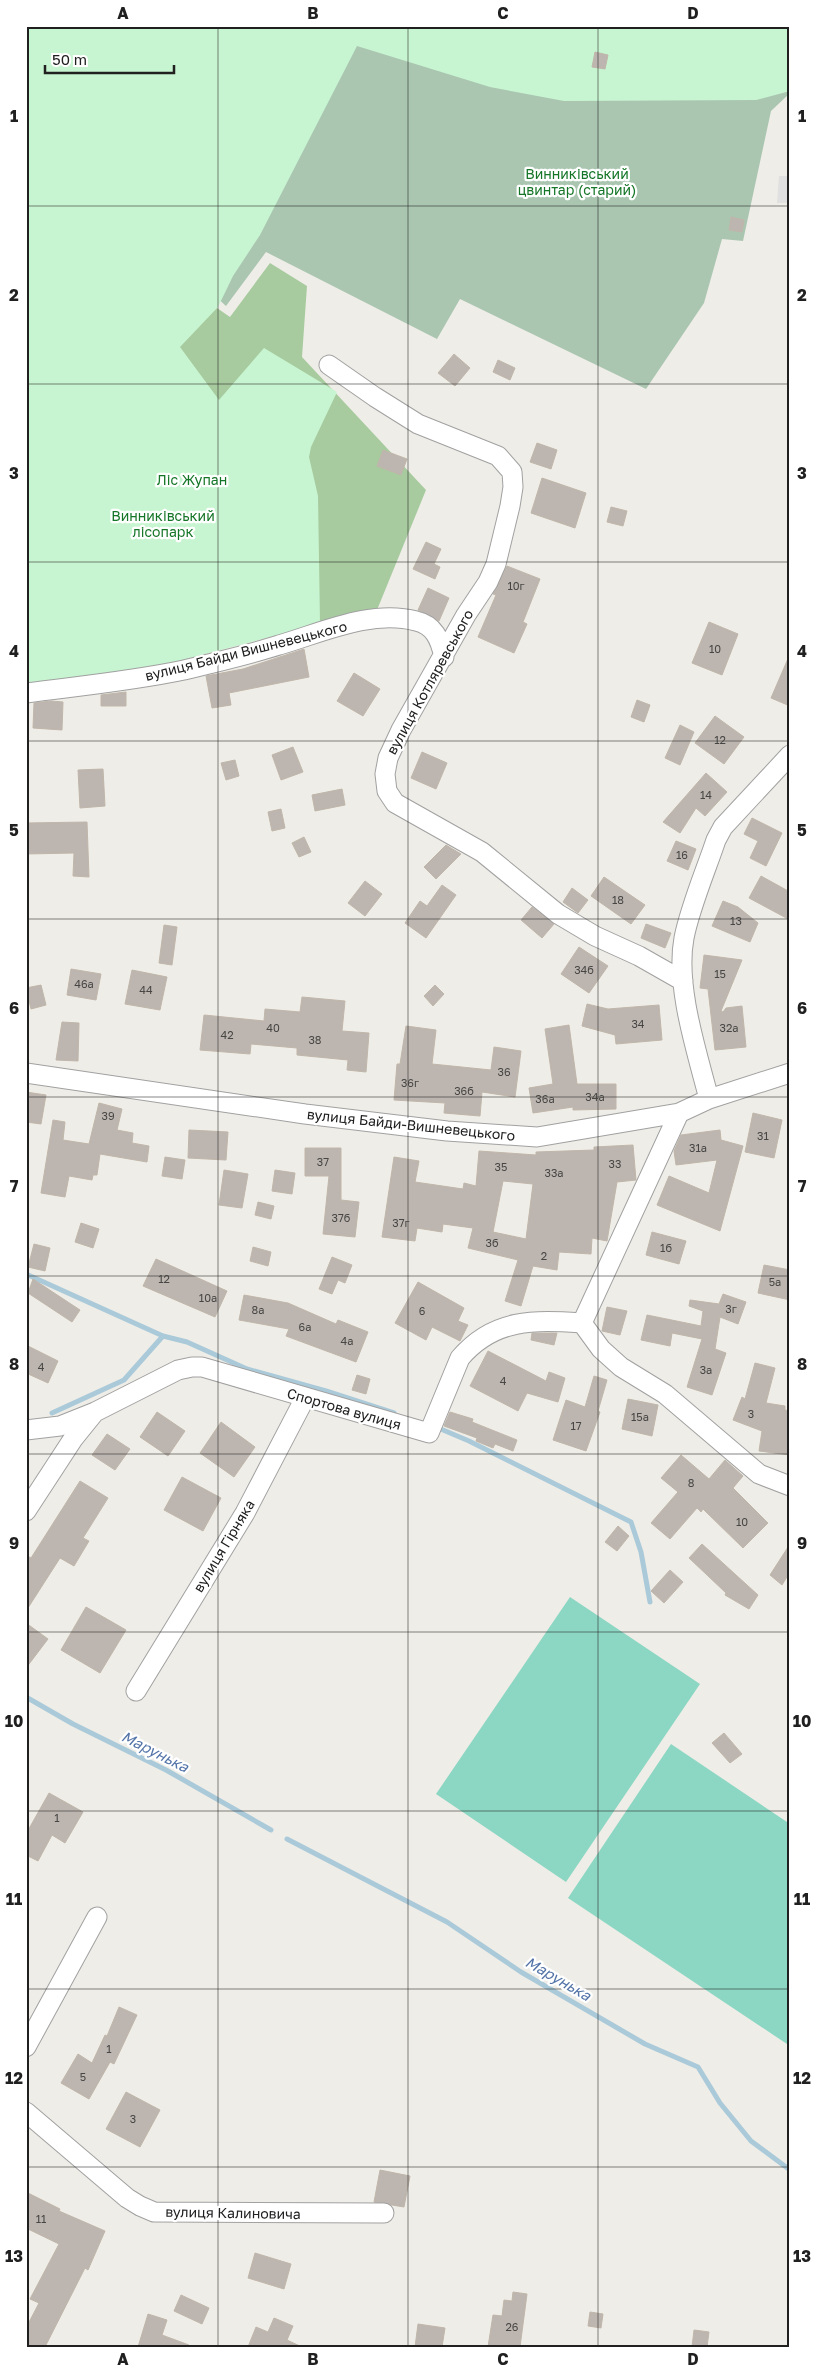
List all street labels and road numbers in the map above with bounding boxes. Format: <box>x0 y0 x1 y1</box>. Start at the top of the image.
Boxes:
street label: вулиця Котляревського <box>383 606 477 757</box>
street label: вулиця Байди Вишневецького <box>143 617 349 684</box>
street label: вулиця Байди-Вишневецького <box>306 1105 516 1144</box>
street label: Спортова вулиця <box>285 1384 403 1433</box>
street label: вулиця Гірняка <box>189 1496 258 1595</box>
street label: вулиця Калиновича <box>165 2203 301 2222</box>

